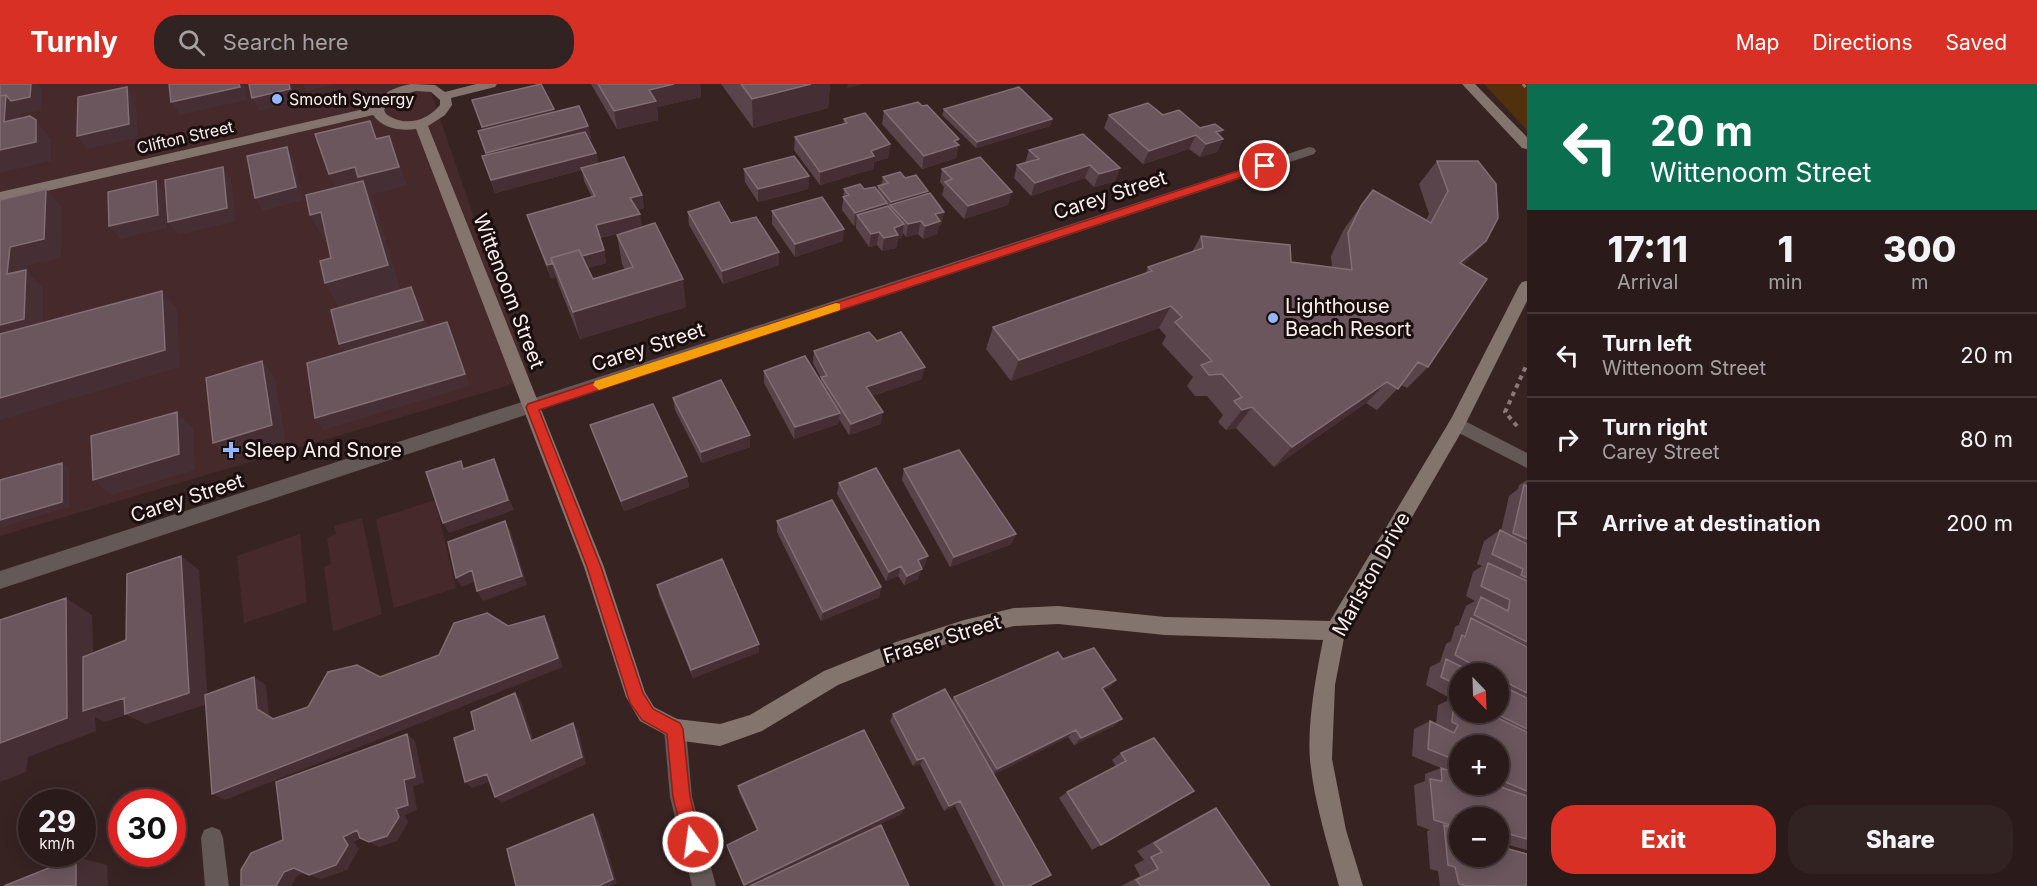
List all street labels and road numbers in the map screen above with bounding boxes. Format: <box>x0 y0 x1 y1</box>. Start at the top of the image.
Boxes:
street label: Clifton Street <box>135 116 235 158</box>
street label: Carey Street <box>1050 165 1170 225</box>
street label: Wittenoom Street <box>468 210 550 372</box>
street label: Carey Street <box>588 317 708 377</box>
street label: Carey Street <box>127 468 247 528</box>
street label: Marlston Drive <box>1327 508 1415 640</box>
street label: Fraser Street <box>880 610 1004 668</box>

